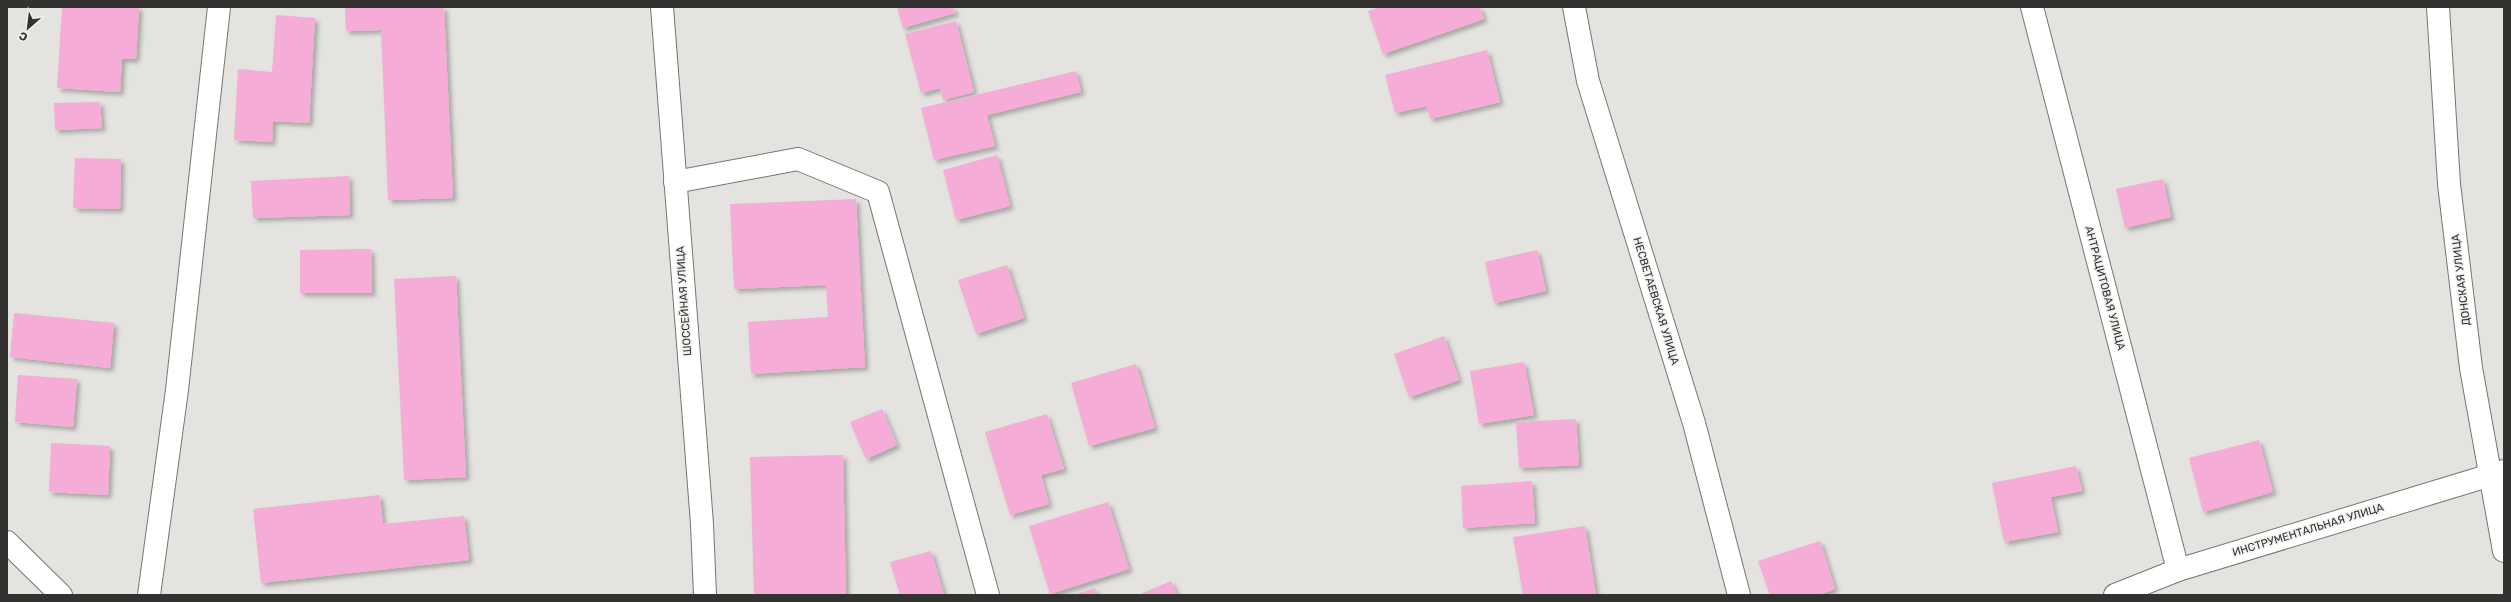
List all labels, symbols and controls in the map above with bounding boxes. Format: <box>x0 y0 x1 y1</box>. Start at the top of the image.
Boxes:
north arrow <box>8 8 48 48</box>
text: С <box>17 29 30 44</box>
street label: АНТРАЦИТОВАЯ УЛИЦА <box>2082 224 2128 352</box>
street label: ДОНСКАЯ УЛИЦА <box>2449 233 2473 327</box>
street label: НЕСВЕТАЕВСКАЯ УЛИЦА <box>1630 236 1682 367</box>
street label: ШОССЕЙНАЯ УЛИЦА <box>674 245 694 356</box>
street label: ИНСТРУМЕНТАЛЬНАЯ УЛИЦА <box>2231 501 2386 559</box>

